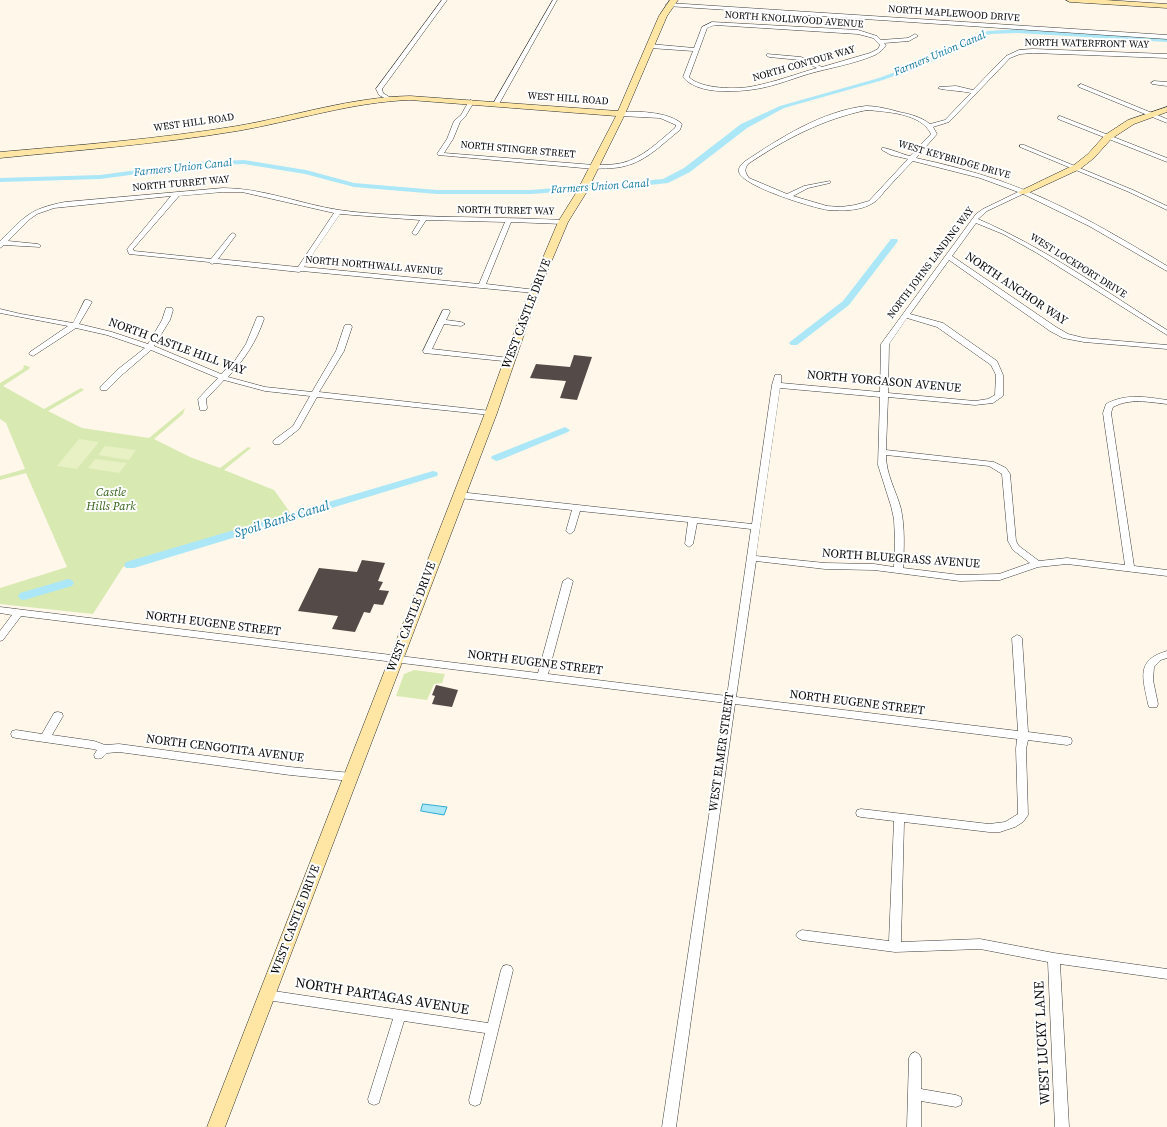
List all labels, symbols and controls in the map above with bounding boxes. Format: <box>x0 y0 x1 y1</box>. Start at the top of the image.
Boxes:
street label: NORTH MAPLEWOOD DRIVE <box>888 3 1020 25</box>
street label: NORTH KNOLLWOOD AVENUE <box>724 9 864 31</box>
water label: Farmers Union Canal <box>892 29 988 79</box>
street label: NORTH WATERFRONT WAY <box>1025 37 1149 51</box>
street label: NORTH CONTOUR WAY <box>751 44 857 84</box>
street label: WEST HILL ROAD <box>527 90 609 108</box>
street label: WEST HILL ROAD <box>153 111 235 135</box>
street label: WEST KEYBRIDGE DRIVE <box>896 138 1012 182</box>
street label: NORTH STINGER STREET <box>460 139 576 161</box>
water label: Farmers Union Canal <box>133 156 233 180</box>
street label: NORTH TURRET WAY <box>132 174 230 194</box>
water label: Farmers Union Canal <box>550 177 650 197</box>
street label: NORTH TURRET WAY <box>457 204 555 218</box>
street label: NORTH JOHNS LANDING WAY <box>885 205 977 321</box>
street label: WEST LOCKPORT DRIVE <box>1027 231 1129 301</box>
street label: NORTH ANCHOR WAY <box>962 249 1070 329</box>
street label: NORTH NORTHWALL AVENUE <box>305 254 443 278</box>
street label: WEST CASTLE DRIVE <box>499 257 555 371</box>
street label: NORTH CASTLE HILL WAY <box>106 315 248 379</box>
street label: NORTH YORGASON AVENUE <box>806 368 962 396</box>
park label: Castle Hills Park <box>86 486 136 514</box>
water label: Spoil Banks Canal <box>233 498 331 542</box>
street label: NORTH BLUEGRASS AVENUE <box>821 546 981 572</box>
street label: WEST CASTLE DRIVE <box>384 560 440 674</box>
street label: NORTH EUGENE STREET <box>145 609 281 639</box>
street label: NORTH EUGENE STREET <box>467 648 603 678</box>
street label: NORTH EUGENE STREET <box>789 688 925 718</box>
street label: WEST ELMER STREET <box>706 691 738 813</box>
street label: NORTH CENGOTITA AVENUE <box>145 732 305 766</box>
street label: WEST CASTLE DRIVE <box>268 863 324 977</box>
street label: NORTH PARTAGAS AVENUE <box>294 975 470 1019</box>
street label: WEST LUCKY LANE <box>1031 980 1055 1106</box>

